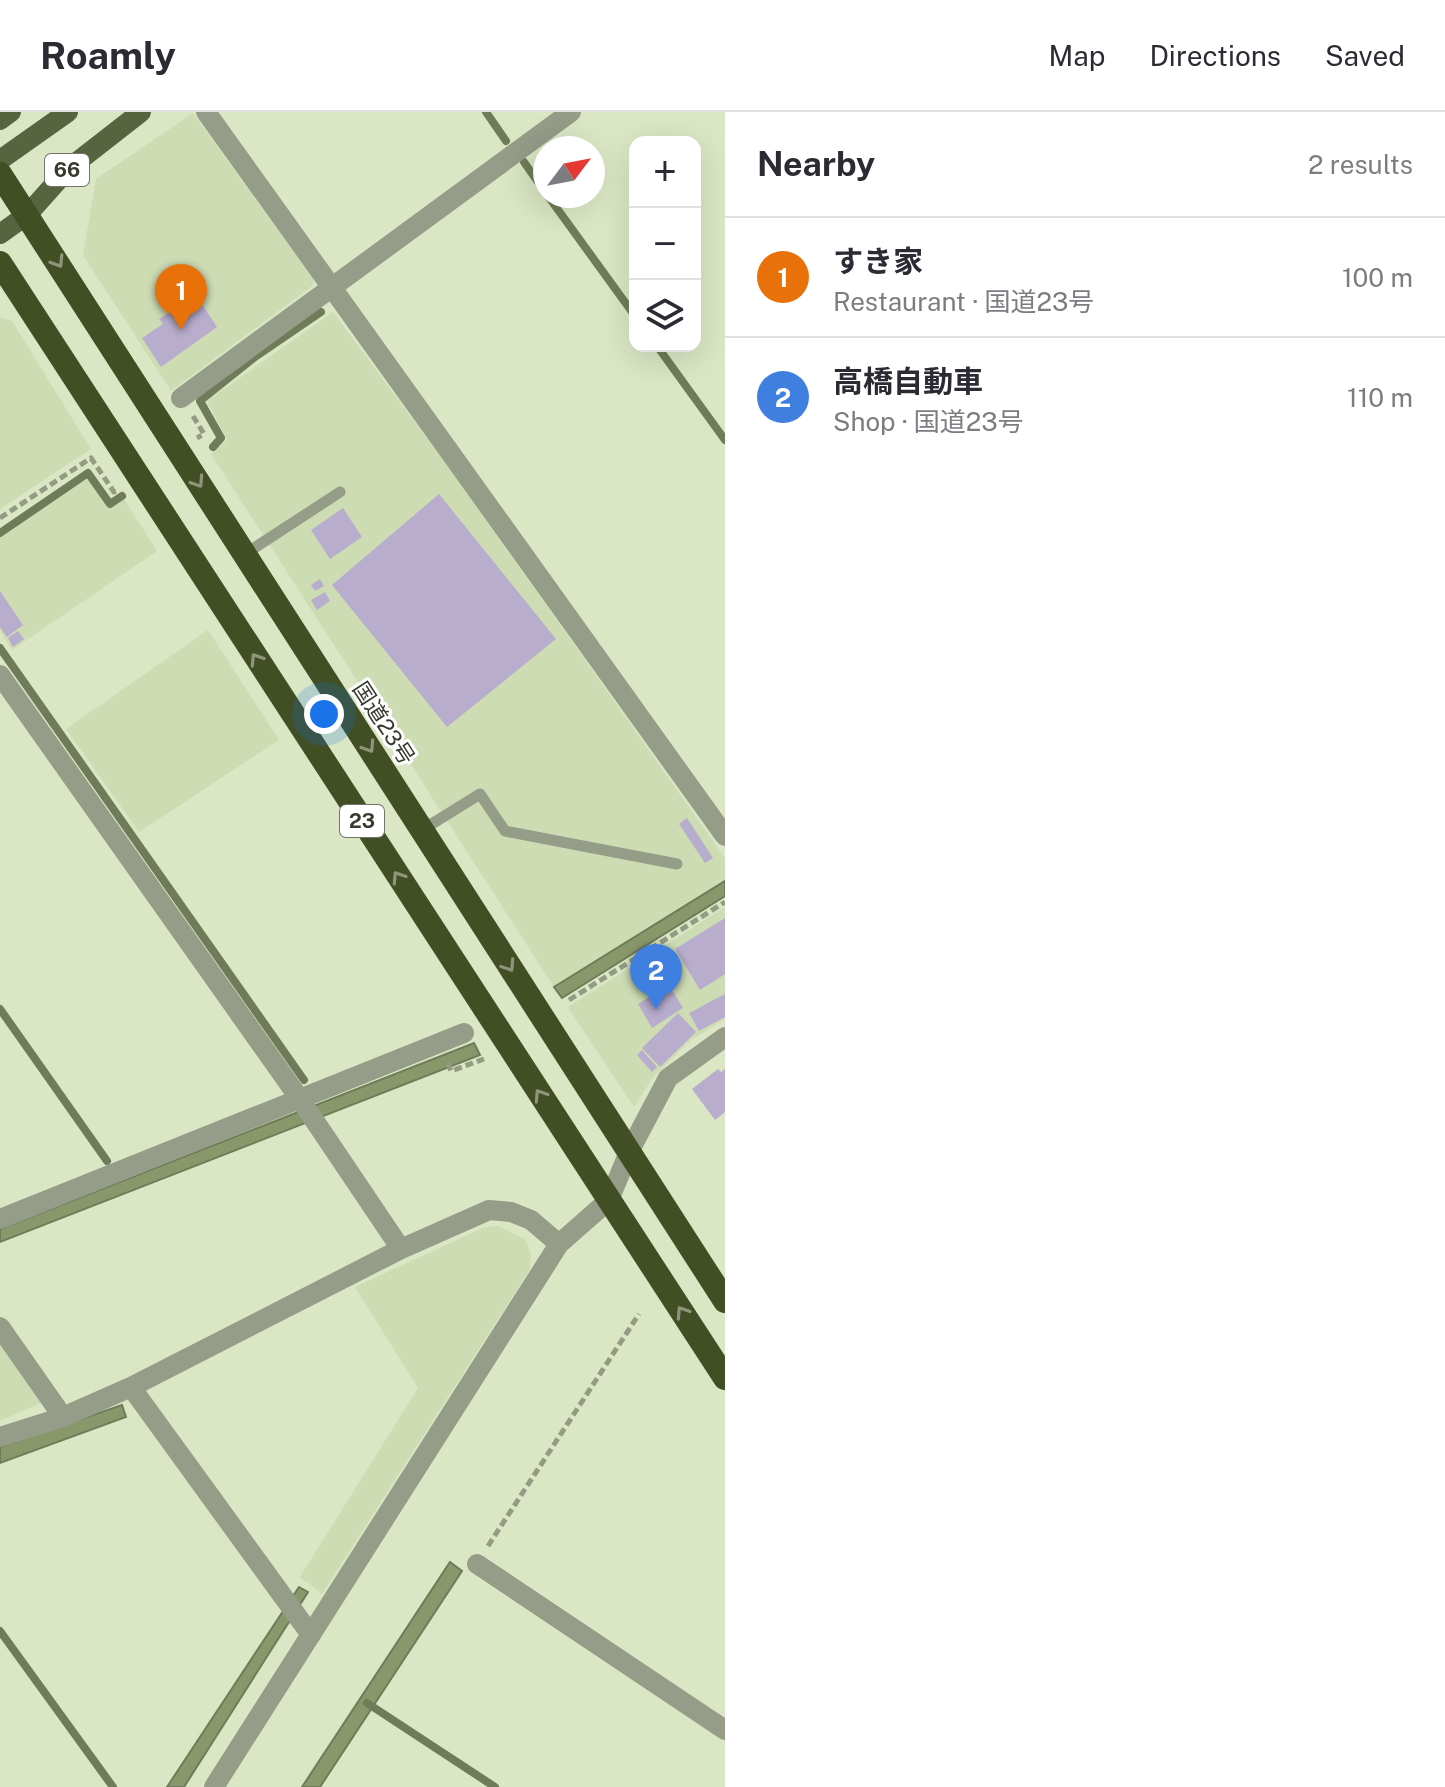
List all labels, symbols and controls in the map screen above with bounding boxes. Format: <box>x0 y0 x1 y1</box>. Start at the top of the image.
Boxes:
text: Roamly <box>40 33 176 78</box>
text: Map <box>1049 39 1105 72</box>
text: Directions <box>1149 39 1281 72</box>
text: Saved <box>1325 39 1405 72</box>
north arrow <box>533 136 605 208</box>
map controls <box>629 136 701 352</box>
button: + <box>629 136 701 208</box>
text: Nearby <box>757 144 875 184</box>
text: 2 results <box>1308 149 1413 180</box>
road number: 66 <box>45 154 89 186</box>
button: − <box>629 208 701 280</box>
text: すき家 <box>833 243 923 279</box>
one-way arrow <box>49 253 64 268</box>
text: 1 <box>777 262 789 293</box>
text: 100 m <box>1342 262 1413 293</box>
pin: 1 <box>155 264 207 330</box>
button: layers <box>629 280 701 352</box>
text: Restaurant · 国道23号 <box>833 286 1094 317</box>
text: 高橋自動車 <box>833 363 983 399</box>
text: 2 <box>775 382 791 413</box>
text: 110 m <box>1347 382 1413 413</box>
text: Shop · 国道23号 <box>833 406 1024 437</box>
one-way arrow <box>188 473 203 487</box>
one-way arrow <box>251 654 266 668</box>
street label: 国道23号 <box>348 677 420 769</box>
your location <box>304 694 344 734</box>
one-way arrow <box>359 739 374 753</box>
road number: 23 <box>340 805 384 837</box>
one-way arrow <box>393 871 408 886</box>
pin: 2 <box>630 944 682 1010</box>
one-way arrow <box>500 957 515 972</box>
one-way arrow <box>535 1089 550 1103</box>
one-way arrow <box>677 1307 692 1321</box>

